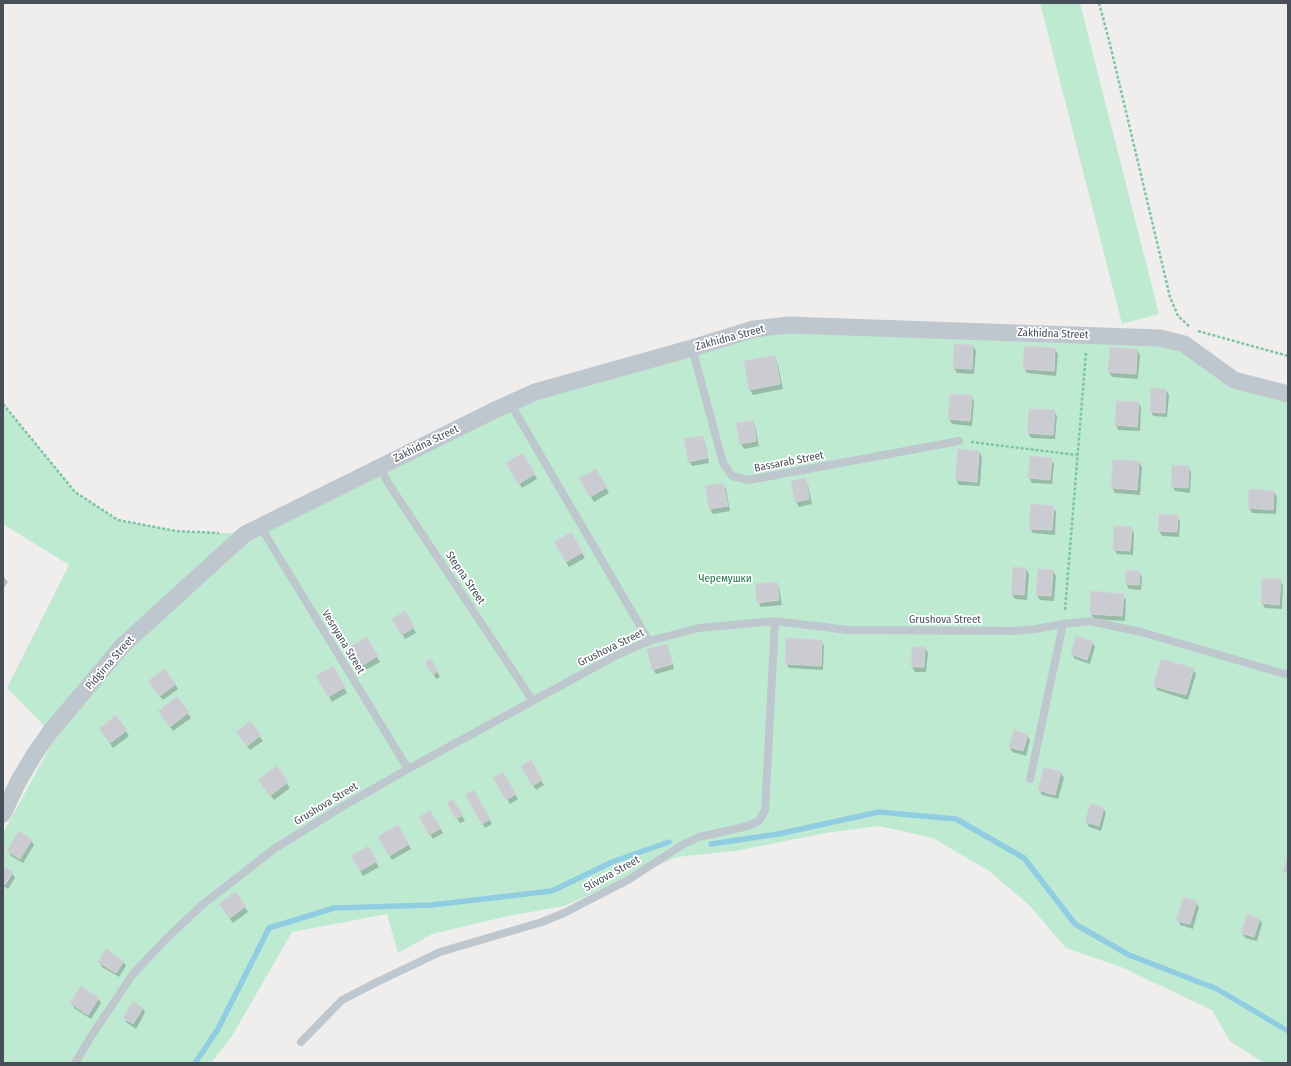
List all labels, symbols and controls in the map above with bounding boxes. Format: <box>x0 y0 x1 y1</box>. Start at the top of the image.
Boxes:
street label: Zakhidna Street <box>694 322 766 354</box>
street label: Zakhidna Street <box>1017 326 1089 342</box>
street label: Zakhidna Street <box>391 423 461 465</box>
street label: Bassarab Street <box>753 449 825 475</box>
street label: Stepna Street <box>442 549 488 607</box>
park label: Черемушки <box>698 572 752 586</box>
street label: Vesnyana Street <box>319 608 367 676</box>
street label: Grushova Street <box>909 613 981 627</box>
street label: Grushova Street <box>576 626 646 670</box>
street label: Pidgirna Street <box>83 633 137 693</box>
street label: Grushova Street <box>292 780 360 828</box>
street label: Slivova Street <box>582 853 642 895</box>

